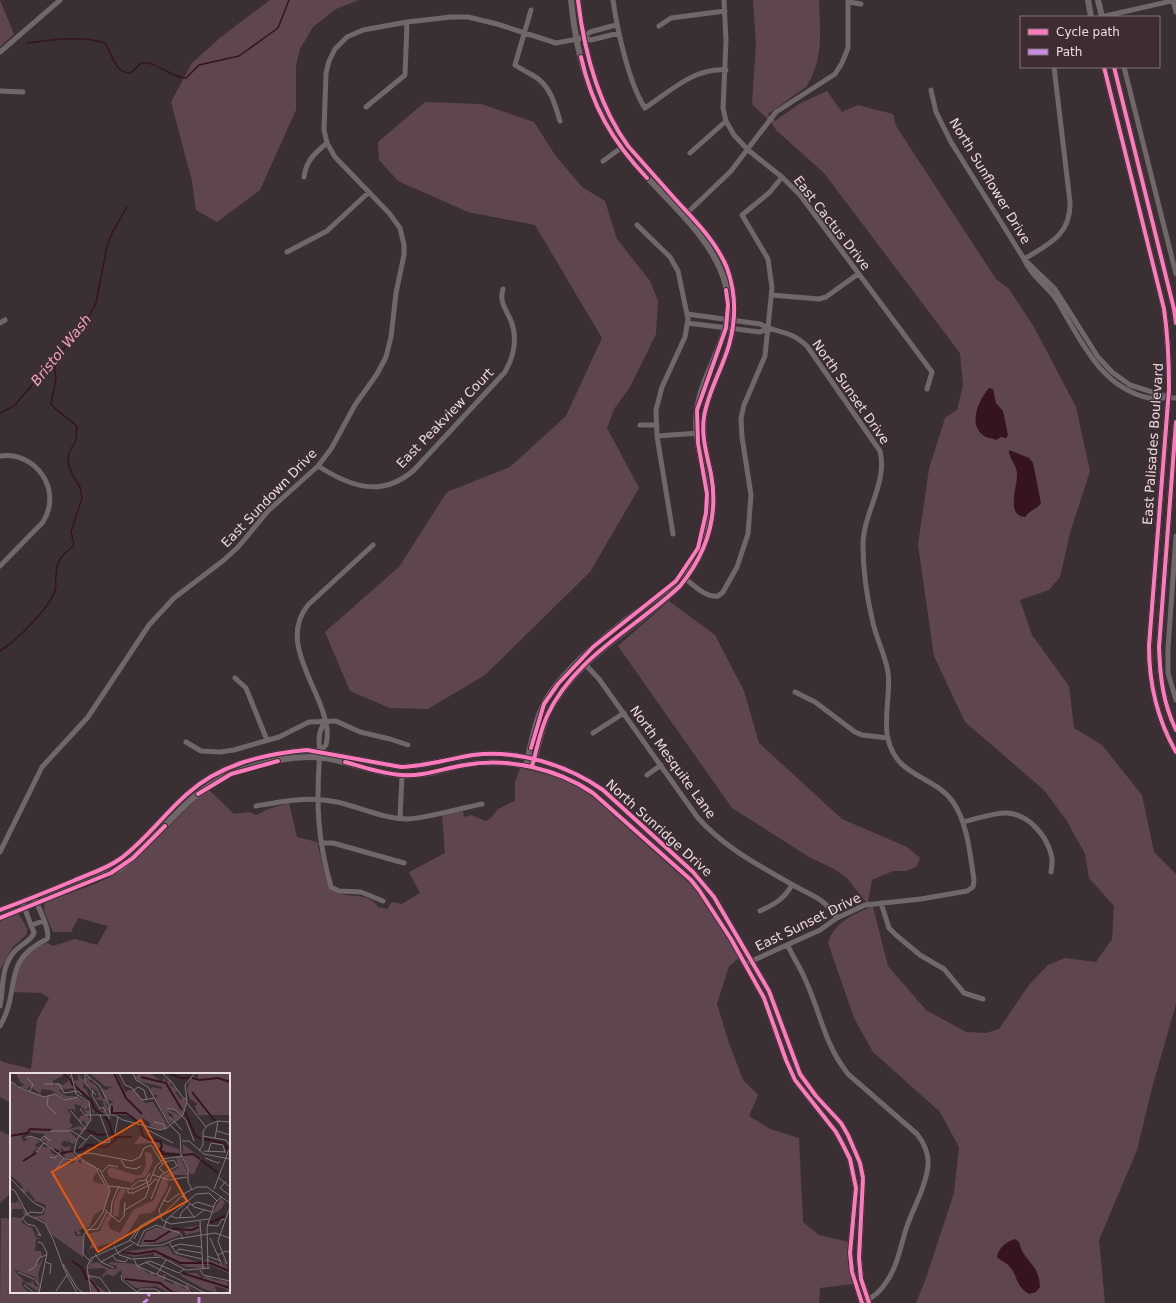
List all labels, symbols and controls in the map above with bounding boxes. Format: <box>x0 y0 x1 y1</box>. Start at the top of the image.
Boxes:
legend <box>1020 16 1160 68</box>
text: Cycle path <box>1056 25 1120 39</box>
text: Path <box>1056 45 1082 59</box>
street label: North Sunflower Drive <box>946 115 1034 247</box>
street label: East Cactus Drive <box>791 173 873 273</box>
water label: Bristol Wash <box>27 311 95 389</box>
street label: North Sunset Drive <box>809 337 893 447</box>
street label: East Palisades Boulevard <box>1140 363 1166 525</box>
street label: East Peakview Court <box>393 365 497 471</box>
street label: East Sundown Drive <box>218 446 320 550</box>
street label: North Mesquite Lane <box>627 703 719 821</box>
street label: North Sunridge Drive <box>603 776 715 880</box>
street label: East Sunset Drive <box>753 890 863 954</box>
inset map <box>10 1073 230 1293</box>

